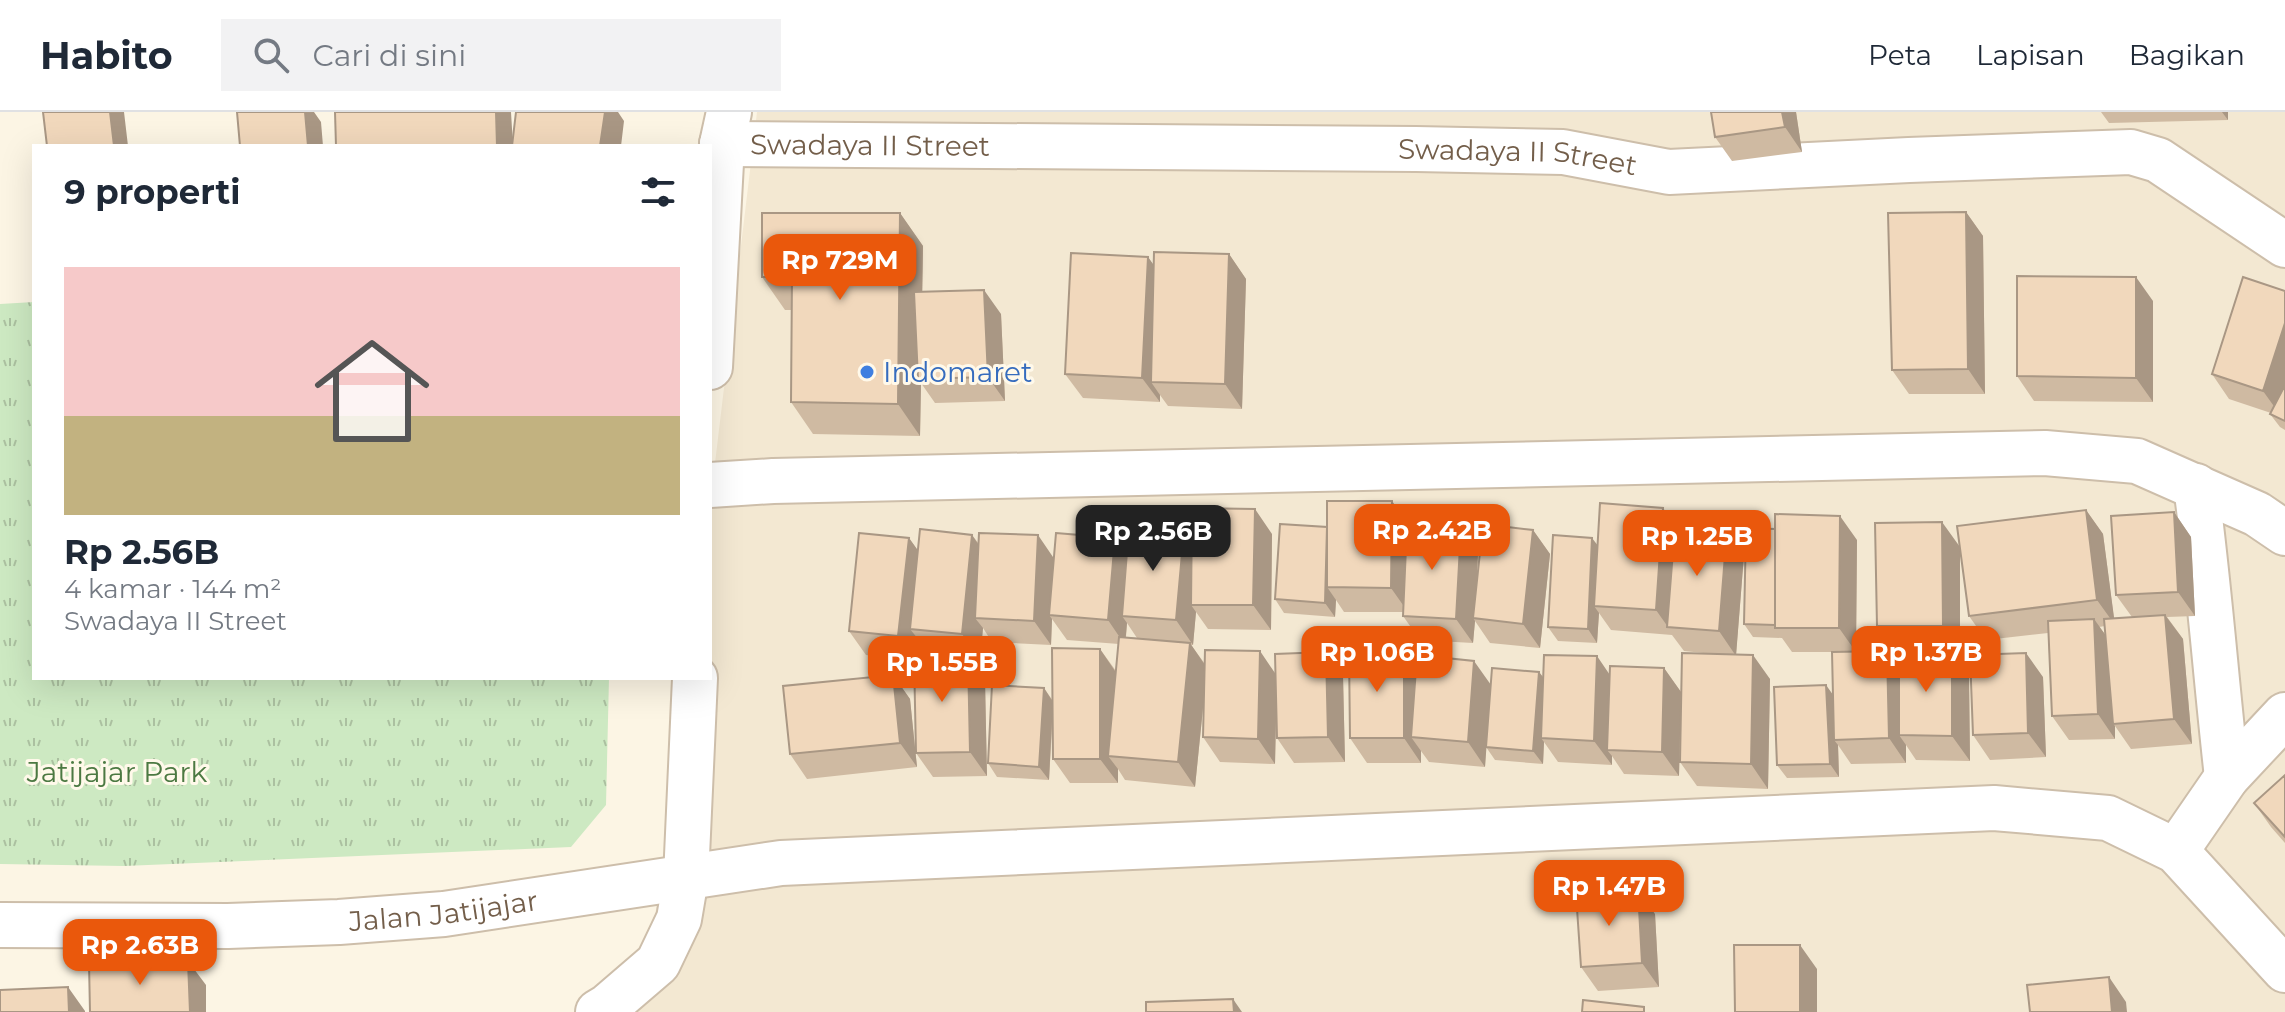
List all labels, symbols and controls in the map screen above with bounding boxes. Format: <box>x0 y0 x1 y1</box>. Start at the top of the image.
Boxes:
search box <box>221 19 781 91</box>
text: Habito <box>40 32 173 79</box>
icon: search <box>249 33 293 77</box>
text: Cari di sini <box>313 37 466 74</box>
text: Peta <box>1868 38 1932 72</box>
text: Lapisan <box>1976 38 2085 72</box>
text: Bagikan <box>2129 38 2245 72</box>
street label: Swadaya II Street <box>750 127 990 163</box>
street label: Swadaya II Street <box>1398 132 1640 183</box>
icon: filters <box>636 170 680 214</box>
text: 9 properti <box>64 171 240 213</box>
pin: Rp 729M <box>766 234 914 302</box>
text: Rp 729M <box>781 244 899 276</box>
icon: home <box>300 319 444 463</box>
place label: Indomaret <box>883 355 1032 389</box>
marker: Indomaret <box>858 363 876 381</box>
pin: Rp 2.42B <box>1349 504 1515 572</box>
pin: Rp 2.56B <box>1070 505 1236 573</box>
pin: Rp 1.25B <box>1614 510 1780 578</box>
text: Rp 2.42B <box>1372 514 1492 546</box>
text: Rp 2.56B <box>1094 515 1212 547</box>
text: Rp 1.25B <box>1641 520 1753 552</box>
text: Rp 2.56B <box>64 531 219 573</box>
text: 4 kamar · 144 m² <box>64 573 282 605</box>
text: Swadaya II Street <box>64 605 287 637</box>
pin: Rp 1.06B <box>1294 626 1460 694</box>
pin: Rp 1.37B <box>1843 626 2009 694</box>
pin: Rp 1.55B <box>859 636 1025 704</box>
text: Rp 1.06B <box>1319 636 1435 668</box>
text: Rp 1.37B <box>1870 636 1982 668</box>
text: Rp 1.55B <box>886 646 998 678</box>
park label: Jatijajar Park <box>26 755 207 789</box>
pin: Rp 1.47B <box>1526 860 1692 928</box>
text: Rp 1.47B <box>1552 870 1666 902</box>
street label: Jalan Jatijajar <box>347 883 540 938</box>
pin: Rp 2.63B <box>57 919 223 987</box>
text: Rp 2.63B <box>81 929 199 961</box>

